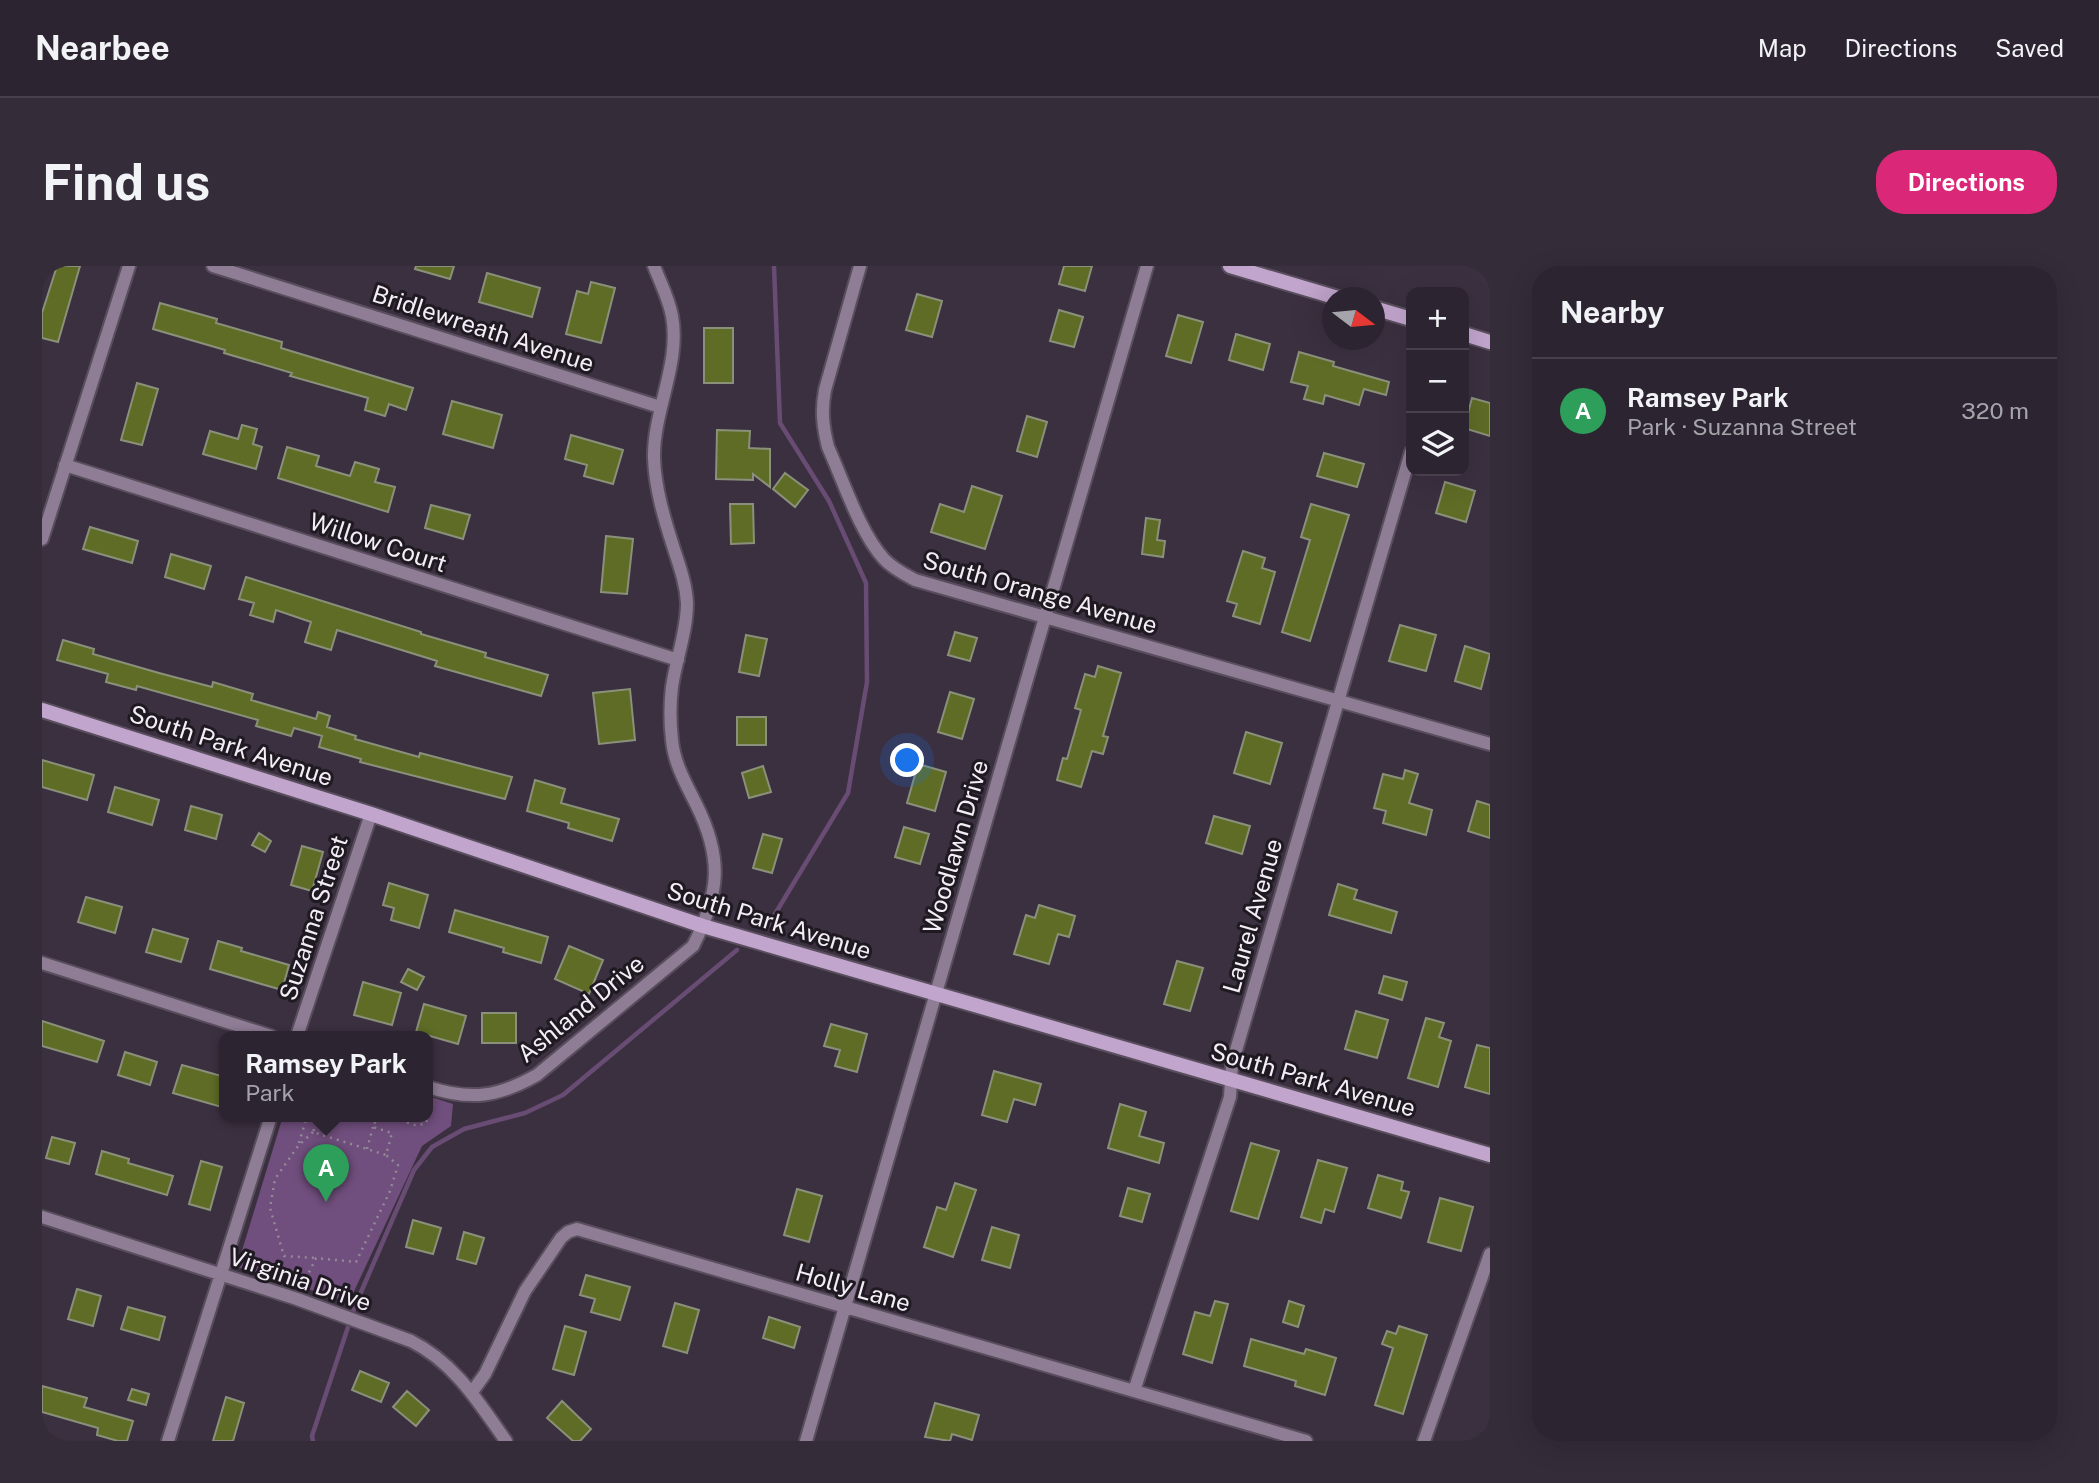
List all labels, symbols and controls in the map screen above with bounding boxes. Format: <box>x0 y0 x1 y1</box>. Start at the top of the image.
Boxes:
text: Nearbee <box>35 29 170 67</box>
text: Map <box>1758 34 1807 62</box>
text: Directions <box>1845 34 1957 62</box>
text: Saved <box>1995 34 2064 62</box>
button: Directions <box>1876 150 2057 214</box>
text: Find us <box>42 153 210 211</box>
street label: Bridlewreath Avenue <box>369 279 598 377</box>
north arrow <box>1322 287 1385 350</box>
map controls <box>1406 287 1469 476</box>
button: + <box>1406 287 1469 350</box>
text: Nearby <box>1560 294 1664 330</box>
button: − <box>1406 350 1469 413</box>
text: Ramsey Park <box>1627 382 1789 413</box>
text: A <box>1575 397 1591 424</box>
text: 320 m <box>1961 397 2029 424</box>
button: layers <box>1406 413 1469 476</box>
text: Park · Suzanna Street <box>1627 413 1857 440</box>
street label: Willow Court <box>306 507 451 577</box>
street label: South Orange Avenue <box>920 545 1161 639</box>
street label: South Park Avenue <box>126 699 336 791</box>
your location <box>890 743 924 777</box>
street label: Woodlawn Drive <box>917 757 993 937</box>
street label: Suzanna Street <box>273 832 353 1004</box>
street label: Laurel Avenue <box>1217 835 1287 996</box>
street label: South Park Avenue <box>664 876 875 964</box>
street label: Ashland Drive <box>512 949 649 1068</box>
popup <box>219 1031 433 1122</box>
street label: South Park Avenue <box>1208 1036 1419 1122</box>
text: Ramsey Park <box>245 1048 407 1079</box>
text: Park <box>245 1079 294 1106</box>
pin: A <box>303 1144 349 1202</box>
street label: Virginia Drive <box>226 1242 375 1316</box>
street label: Holly Lane <box>793 1257 914 1317</box>

